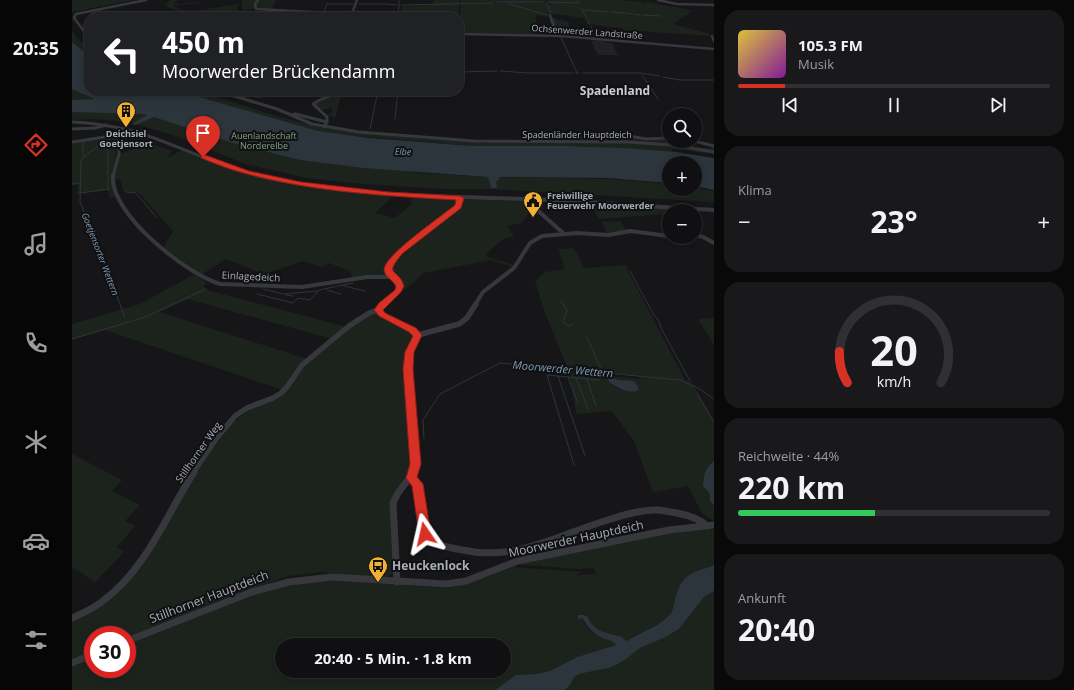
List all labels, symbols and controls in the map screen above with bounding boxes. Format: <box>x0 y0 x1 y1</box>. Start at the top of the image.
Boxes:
street label: Ochsenwerder Landstraße <box>531 21 643 42</box>
text: 450 m <box>162 23 245 61</box>
icon: left <box>96 28 148 80</box>
text: 105.3 FM <box>798 35 863 55</box>
text: 20:35 <box>13 36 59 60</box>
text: Musik <box>798 55 834 73</box>
text: Moorwerder Brückendamm <box>162 59 395 83</box>
district label: Spadenland <box>580 82 650 99</box>
icon: previous <box>779 94 801 116</box>
icon: pause <box>883 94 905 116</box>
icon: next <box>987 94 1009 116</box>
building icon: Deichsiel Goetjensort <box>115 100 137 128</box>
map controls <box>662 108 702 244</box>
button: search <box>662 108 702 148</box>
pin <box>186 116 220 157</box>
icon: arrive <box>192 122 214 144</box>
place label: Deichsiel Goetjensort <box>99 127 153 150</box>
street label: Spadenländer Hauptdeich <box>522 128 632 141</box>
park label: Auenlandschaft Norderelbe <box>231 129 297 152</box>
icon: directions <box>22 131 50 159</box>
water label: Elbe <box>395 145 412 158</box>
button: + <box>662 156 702 196</box>
text: Klima <box>738 181 772 199</box>
place label: Freiwillige Feuerwehr Moorwerder <box>547 189 654 212</box>
public building icon: Freiwillige Feuerwehr Moorwerder <box>522 190 544 218</box>
text: 23° <box>870 201 918 242</box>
button: − <box>662 204 702 244</box>
text: − <box>738 206 751 236</box>
text: + <box>1037 206 1050 236</box>
water label: Goetjensorter Wettern <box>79 211 122 297</box>
icon: music <box>22 230 50 258</box>
street label: Einlagedeich <box>221 267 281 285</box>
text: 20 <box>870 322 918 378</box>
icon: phone <box>22 329 50 357</box>
water label: Moorwerder Wettern <box>512 357 614 380</box>
text: km/h <box>877 372 911 391</box>
street label: Stillhorner Weg <box>172 418 225 485</box>
icon: climate <box>22 428 50 456</box>
text: Reichweite · 44% <box>738 447 839 465</box>
text: 220 km <box>738 467 845 508</box>
position arrow <box>404 513 446 555</box>
street label: Moorwerder Hauptdeich <box>507 516 645 561</box>
icon: car <box>22 527 50 555</box>
bus stop icon: Heuckenlock <box>367 555 389 583</box>
place label: Heuckenlock <box>392 557 470 574</box>
street label: Stillhorner Hauptdeich <box>147 566 271 627</box>
text: Ankunft <box>738 589 786 607</box>
text: 20:40 <box>738 609 815 650</box>
icon: filters <box>22 626 50 654</box>
speed limit sign: 30 <box>84 626 136 678</box>
text: 20:40 · 5 Min. · 1.8 km <box>314 648 472 668</box>

